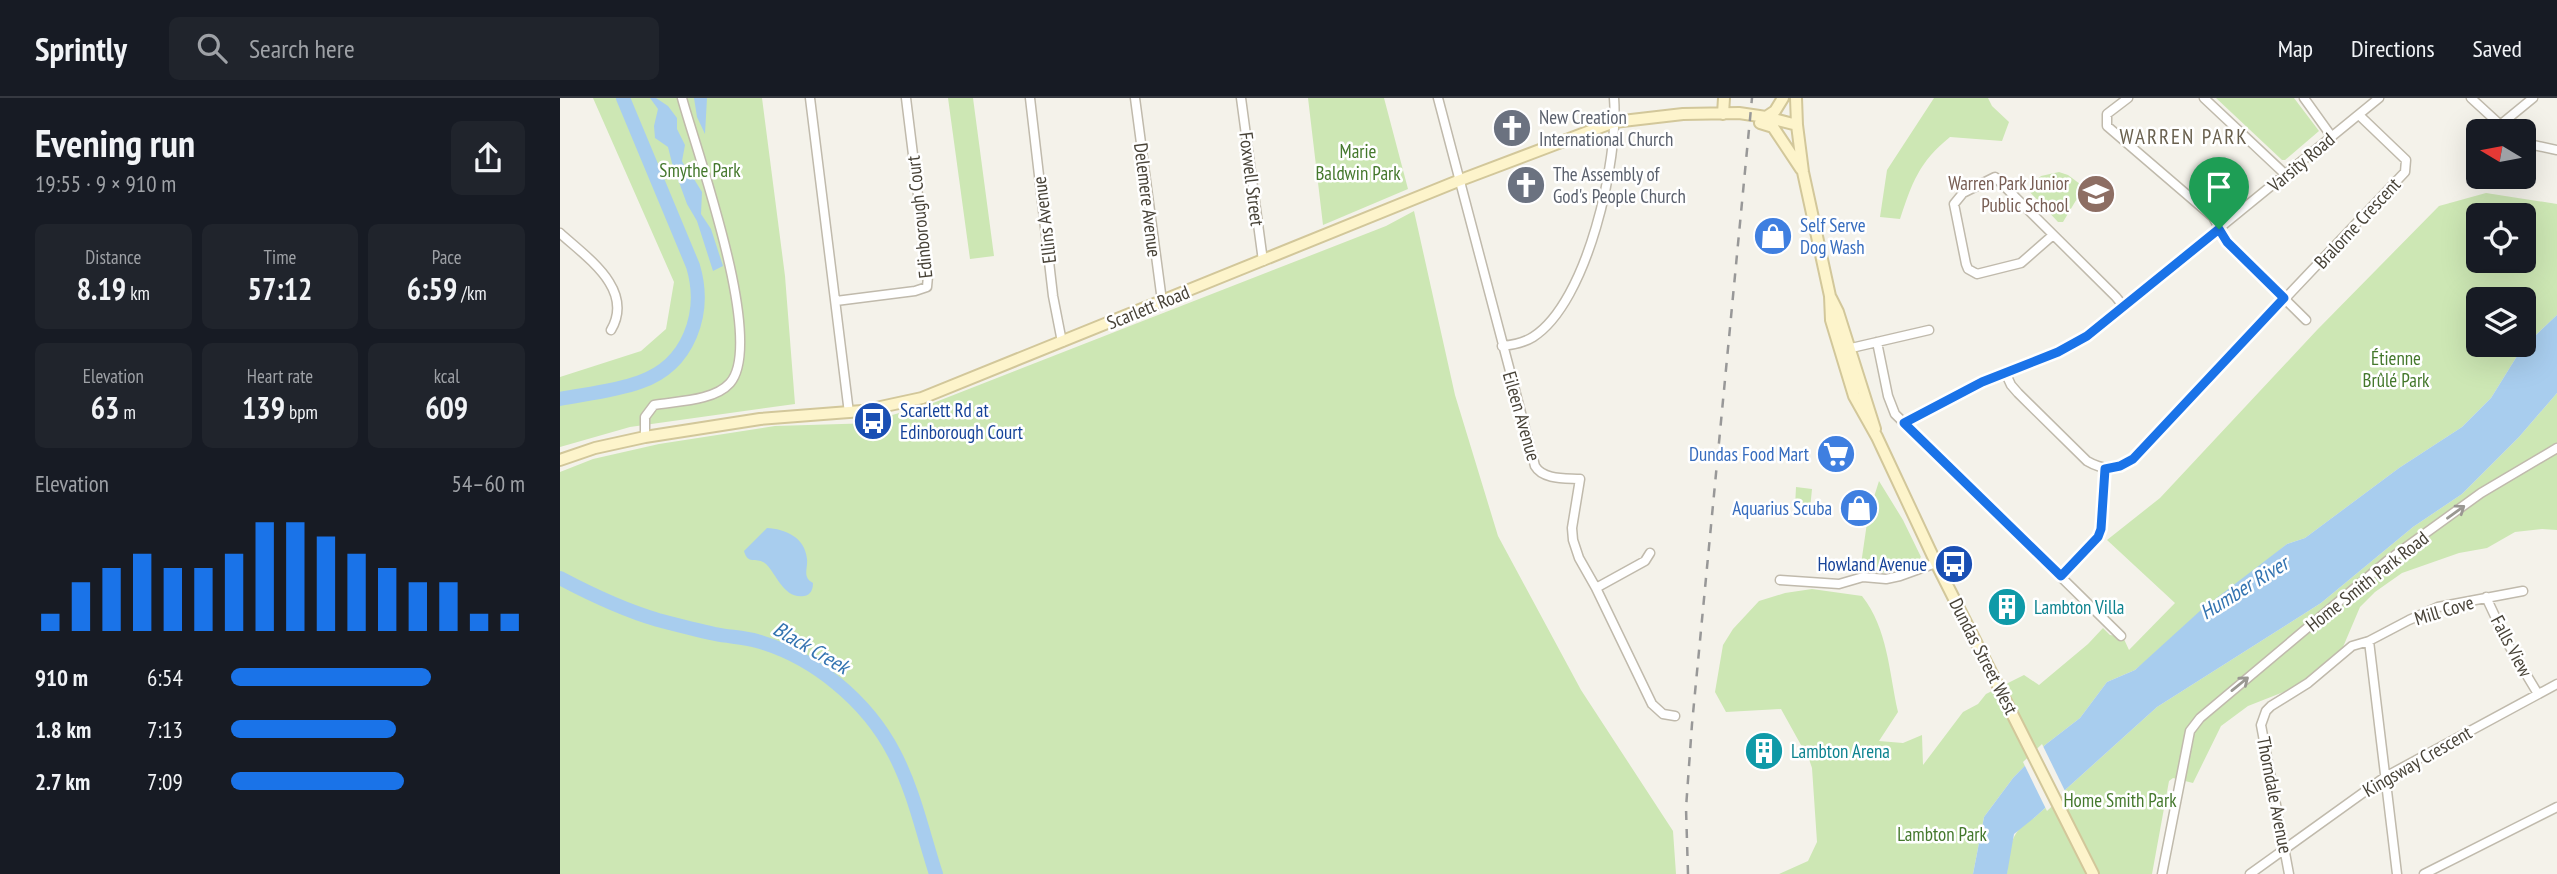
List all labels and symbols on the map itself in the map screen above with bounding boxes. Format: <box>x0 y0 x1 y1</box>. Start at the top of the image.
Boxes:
place label: New Creation International Church <box>1539 105 1673 151</box>
church icon: New Creation International Church <box>1491 107 1533 149</box>
north arrow <box>2466 119 2536 189</box>
district label: WARREN PARK <box>2119 123 2249 150</box>
street label: Varsity Road <box>2262 127 2339 197</box>
street label: Foxwell Street <box>1234 131 1270 228</box>
park label: Marie Baldwin Park <box>1315 139 1401 185</box>
street label: Delemere Avenue <box>1129 141 1167 259</box>
street label: Edinborough Court <box>901 154 937 279</box>
pin <box>2189 157 2249 229</box>
park label: Smythe Park <box>659 158 741 182</box>
place label: The Assembly of God's People Church <box>1553 162 1686 208</box>
church icon: The Assembly of God's People Church <box>1505 164 1547 206</box>
place label: Warren Park Junior Public School <box>1948 171 2070 217</box>
street label: Bralorne Crescent <box>2309 172 2406 273</box>
school or university icon: Warren Park Junior Public School <box>2075 173 2117 215</box>
street label: Ellins Avenue <box>1027 175 1061 265</box>
place label: Self Serve Dog Wash <box>1800 213 1866 259</box>
shop icon: Self Serve Dog Wash <box>1752 215 1794 257</box>
street label: Scarlett Road <box>1103 280 1193 334</box>
park label: Étienne Brûlé Park <box>2363 346 2430 392</box>
street label: Eileen Avenue <box>1498 368 1546 464</box>
place label: Scarlett Rd at Edinborough Court <box>900 398 1024 444</box>
bus stop icon: Scarlett Rd at Edinborough Court <box>852 400 894 442</box>
supermarket icon: Dundas Food Mart <box>1815 433 1857 475</box>
place label: Dundas Food Mart <box>1689 442 1810 466</box>
shop icon: Aquarius Scuba <box>1838 487 1880 529</box>
place label: Aquarius Scuba <box>1732 496 1832 520</box>
one-way arrow <box>2446 504 2465 519</box>
street label: Home Smith Park Road <box>2301 526 2433 636</box>
bus stop icon: Howland Avenue <box>1933 543 1975 585</box>
water label: Humber River <box>2194 548 2296 625</box>
place label: Howland Avenue <box>1817 552 1927 576</box>
building icon: Lambton Villa <box>1986 586 2028 628</box>
street label: Mill Cove <box>2412 590 2477 630</box>
street label: Dundas Street West <box>1944 594 2024 719</box>
place label: Lambton Villa <box>2034 595 2124 619</box>
street label: Falls View <box>2486 611 2538 682</box>
water label: Black Creek <box>768 615 856 681</box>
one-way arrow <box>2230 676 2248 692</box>
street label: Kingsway Crescent <box>2358 720 2476 802</box>
building icon: Lambton Arena <box>1743 730 1785 772</box>
street label: Thorndale Avenue <box>2252 735 2298 855</box>
place label: Lambton Arena <box>1791 739 1890 763</box>
park label: Home Smith Park <box>2063 788 2177 812</box>
park label: Lambton Park <box>1897 822 1987 846</box>

